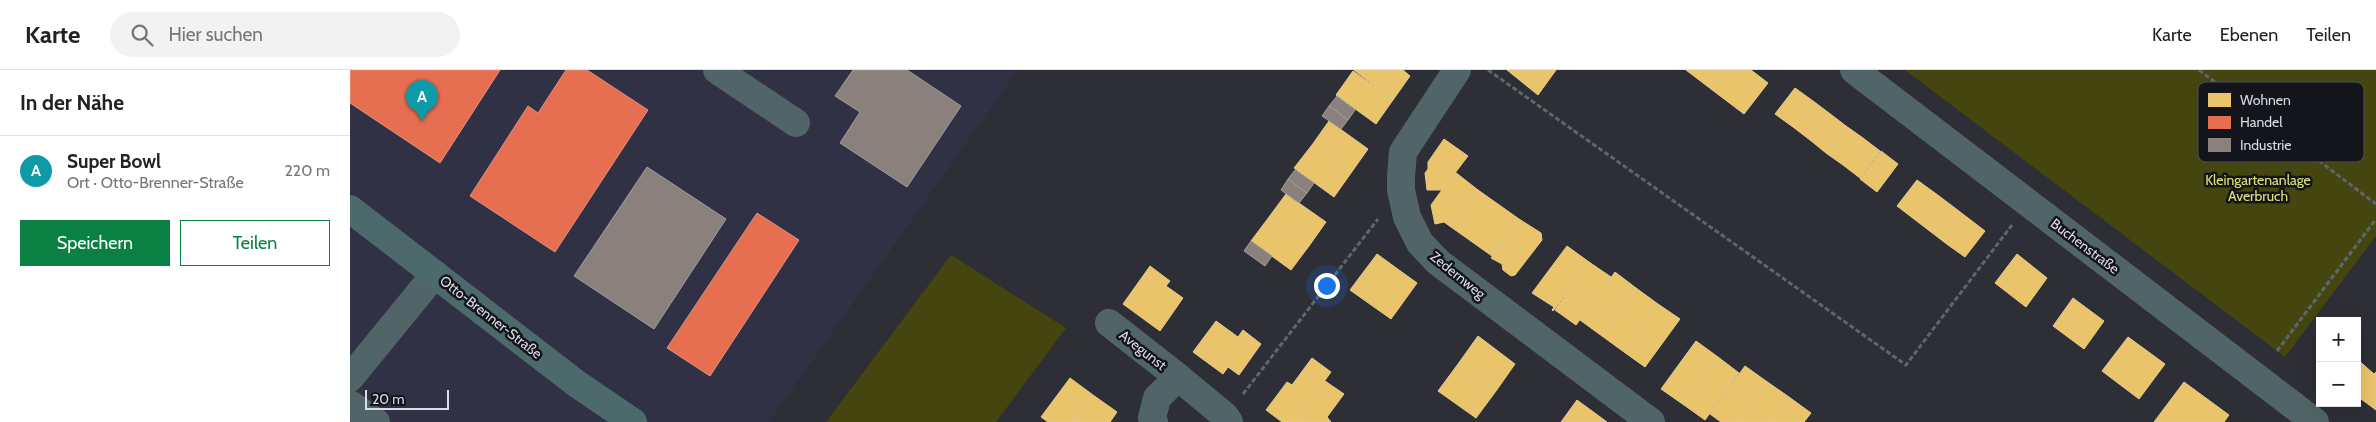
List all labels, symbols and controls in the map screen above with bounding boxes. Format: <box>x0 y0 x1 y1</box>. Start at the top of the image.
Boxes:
search box <box>110 12 460 57</box>
text: Karte <box>25 20 80 49</box>
icon: search <box>128 21 156 49</box>
text: Hier suchen <box>168 23 263 46</box>
text: Karte <box>2152 24 2192 46</box>
text: Ebenen <box>2220 24 2278 46</box>
text: Teilen <box>2306 24 2351 46</box>
pin: A <box>406 80 438 121</box>
legend <box>2198 82 2364 162</box>
text: In der Nähe <box>20 90 124 115</box>
text: Wohnen <box>2240 91 2291 109</box>
text: Handel <box>2240 113 2283 131</box>
text: Industrie <box>2240 136 2291 154</box>
text: Super Bowl <box>67 150 161 173</box>
text: A <box>31 161 41 180</box>
text: 220 m <box>284 161 330 180</box>
park label: Kleingartenanlage Averbruch <box>2205 171 2311 205</box>
text: Ort · Otto-Brenner-Straße <box>67 173 244 192</box>
street label: Buchenstraße <box>2047 214 2123 278</box>
button: Speichern <box>20 220 170 266</box>
button: Teilen <box>180 220 330 266</box>
street label: Zedernweg <box>1427 247 1490 303</box>
street label: Otto-Brenner-Straße <box>436 271 546 363</box>
your location <box>1314 273 1340 299</box>
map controls <box>2316 317 2361 407</box>
button: + <box>2316 317 2361 362</box>
street label: Avegunst <box>1116 326 1170 374</box>
button: − <box>2316 362 2361 407</box>
scale bar <box>365 387 449 410</box>
text: 20 m <box>372 390 405 408</box>

